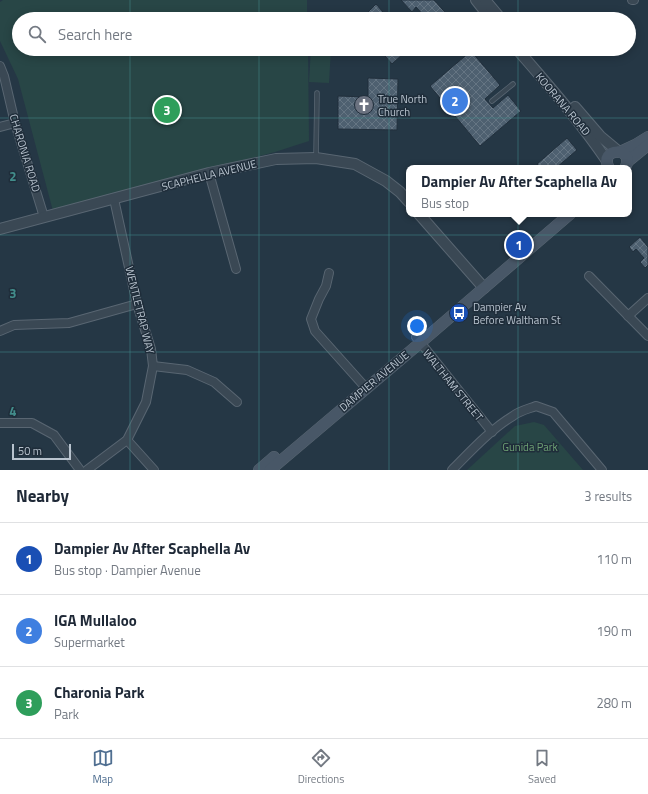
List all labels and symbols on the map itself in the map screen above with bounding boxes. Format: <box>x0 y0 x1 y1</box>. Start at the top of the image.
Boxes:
street label: KOORANA ROAD <box>532 69 594 139</box>
pin: 2 <box>442 86 468 116</box>
place label: True North Church <box>378 91 427 120</box>
church icon: True North Church <box>353 94 375 116</box>
pin: 3 <box>154 95 180 125</box>
street label: CHARONIA ROAD <box>6 112 44 194</box>
street label: SCAPHELLA AVENUE <box>160 155 258 195</box>
text: 2 <box>9 166 17 186</box>
pin: 1 <box>506 230 532 260</box>
street label: WENTLETRAP WAY <box>121 264 159 356</box>
text: 3 <box>9 283 17 303</box>
place label: Dampier Av Before Waltham St <box>473 299 561 328</box>
bus stop icon: Dampier Av Before Waltham St <box>448 302 470 324</box>
your location <box>407 316 427 336</box>
street label: WALTHAM STREET <box>419 346 487 424</box>
street label: DAMPIER AVENUE <box>336 347 412 415</box>
text: 4 <box>9 401 17 421</box>
park label: Gunida Park <box>502 439 559 455</box>
scale bar <box>12 442 71 461</box>

